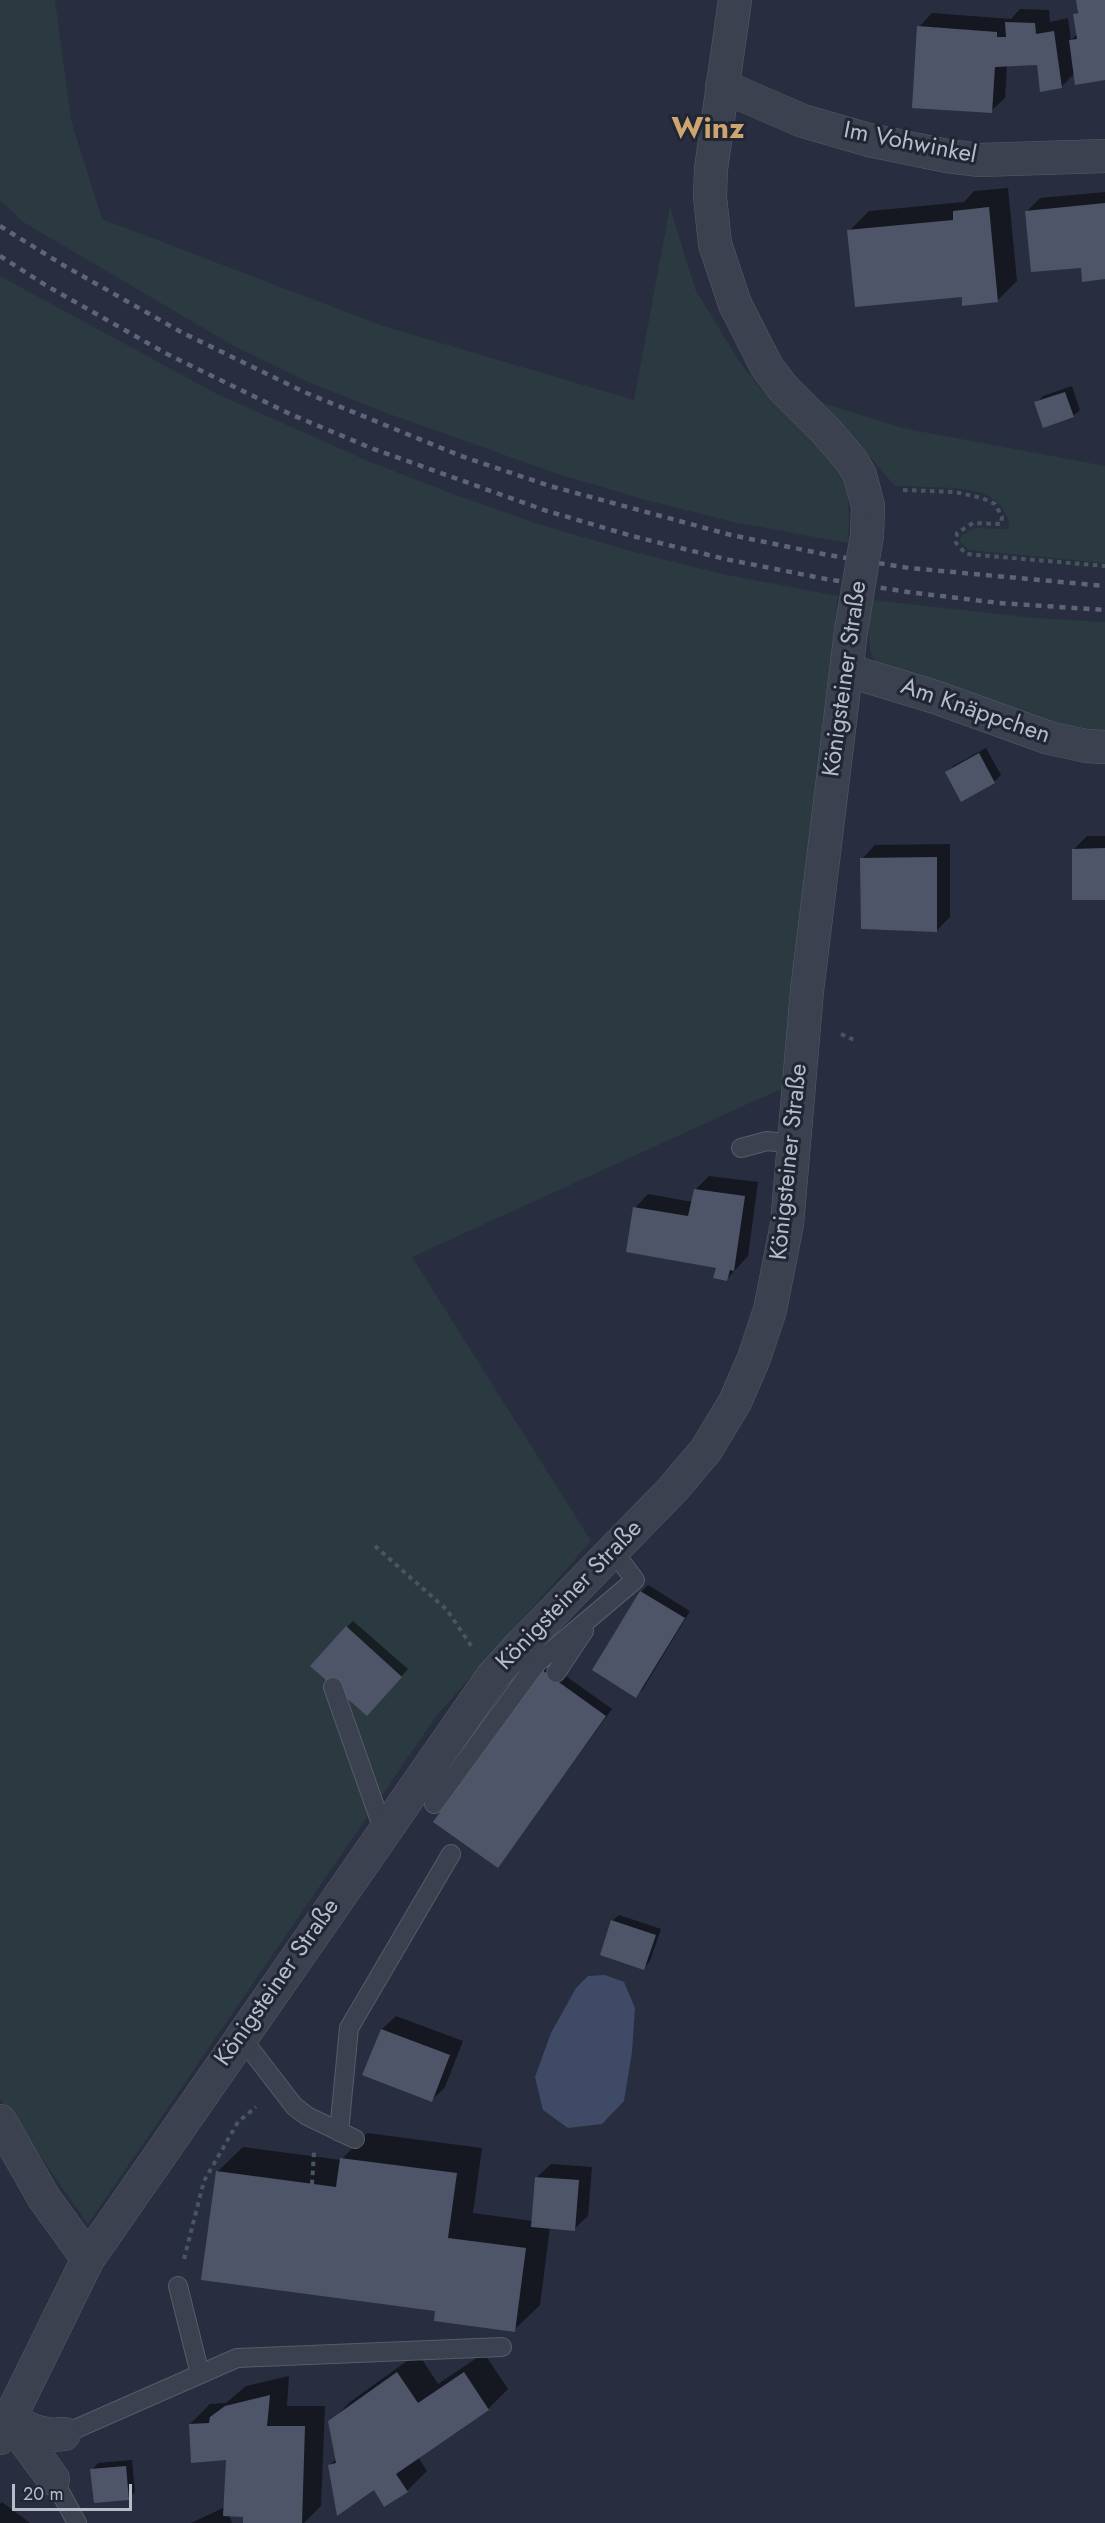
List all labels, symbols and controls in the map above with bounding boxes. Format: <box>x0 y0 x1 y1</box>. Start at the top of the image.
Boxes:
district label: Winz <box>671 113 745 149</box>
street label: Im Vohwinkel <box>841 117 979 171</box>
street label: Königsteiner Straße <box>818 579 874 779</box>
street label: Am Knäppchen <box>897 673 1053 751</box>
street label: Königsteiner Straße <box>765 1062 815 1262</box>
street label: Königsteiner Straße <box>491 1515 649 1677</box>
street label: Königsteiner Straße <box>210 1894 346 2072</box>
scale bar <box>15 2472 135 2510</box>
text: 20 m <box>23 2481 63 2507</box>

